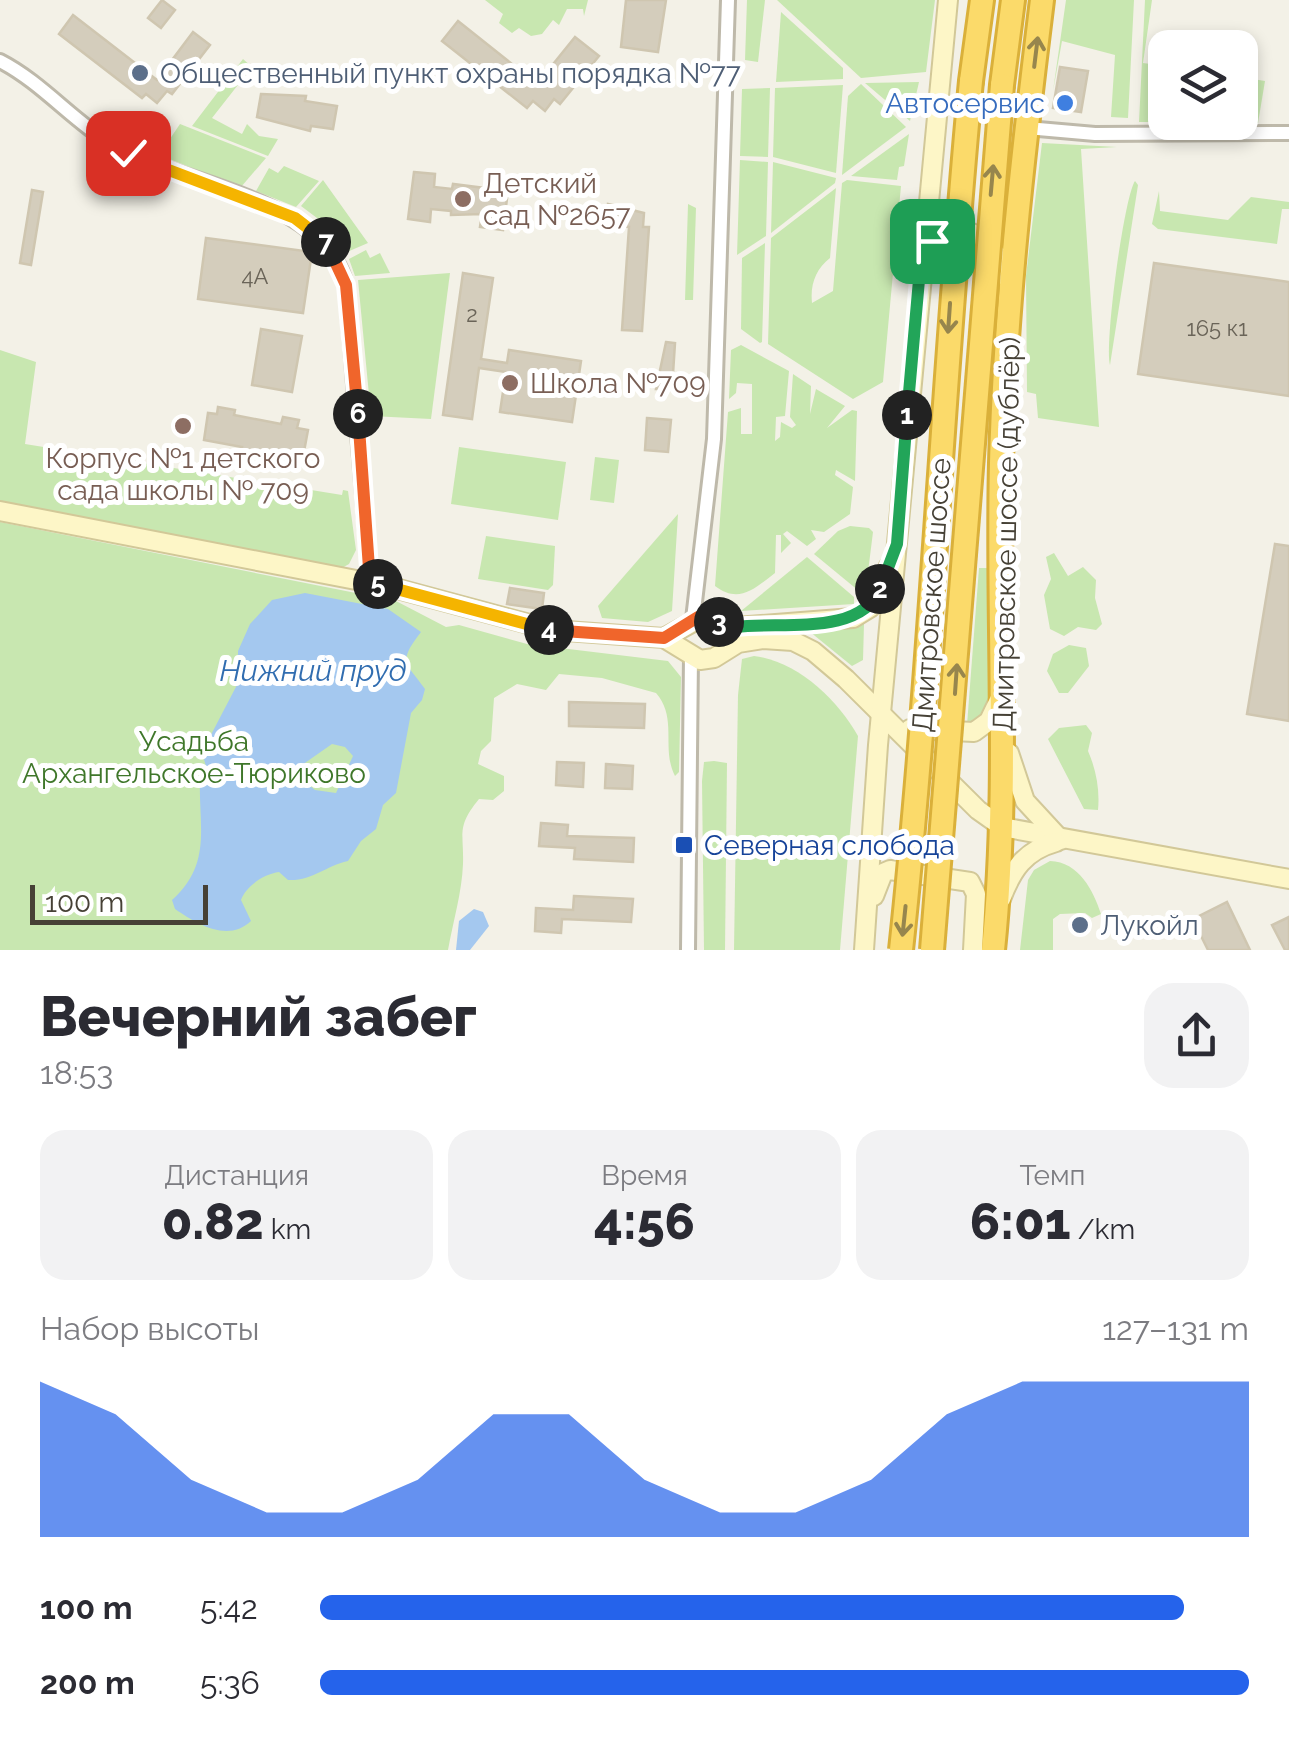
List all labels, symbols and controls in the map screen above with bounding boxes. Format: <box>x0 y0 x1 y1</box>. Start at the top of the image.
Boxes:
map controls <box>1148 30 1258 140</box>
button: layers <box>1148 30 1258 140</box>
one-way arrow <box>1027 37 1045 69</box>
place label: Общественный пункт охраны порядка №77 <box>160 57 741 90</box>
marker: Общественный пункт охраны порядка №77 <box>129 62 151 84</box>
place label: Автосервис <box>885 87 1045 120</box>
marker: Автосервис <box>1054 92 1076 114</box>
pin <box>86 111 171 196</box>
icon: check <box>101 126 156 181</box>
one-way arrow <box>982 164 1001 196</box>
place label: Детский сад №2657 <box>483 167 631 232</box>
marker: Детский сад №2657 <box>452 188 474 210</box>
pin <box>890 199 975 284</box>
icon: arrive <box>905 214 960 269</box>
pin: 7 <box>301 217 351 267</box>
text: 7 <box>318 225 334 258</box>
house number: 4А <box>242 263 269 289</box>
house number: 2 <box>466 301 478 327</box>
one-way arrow <box>940 301 959 333</box>
house number: 165 к1 <box>1186 315 1248 341</box>
street label: Дмитровское шоссе (дублёр) <box>987 337 1026 732</box>
place label: Школа №709 <box>530 367 706 400</box>
marker: Школа №709 <box>499 372 521 394</box>
pin: 6 <box>333 389 383 439</box>
pin: 1 <box>882 390 932 440</box>
text: 6 <box>350 397 367 430</box>
text: 1 <box>900 398 914 431</box>
marker: Корпус №1 детского сада школы № 709 <box>172 415 194 437</box>
place label: Корпус №1 детского сада школы № 709 <box>46 442 320 507</box>
street label: Дмитровское шоссе <box>905 457 958 733</box>
pin: 5 <box>353 559 403 609</box>
pin: 2 <box>855 564 905 614</box>
text: 5 <box>370 567 386 600</box>
text: 2 <box>872 572 888 605</box>
pin: 3 <box>694 597 744 647</box>
pin: 4 <box>524 605 574 655</box>
text: 3 <box>711 605 727 638</box>
text: 4 <box>541 613 557 646</box>
water label: Нижний пруд <box>220 653 407 688</box>
one-way arrow <box>947 663 966 695</box>
park label: Усадьба Архангельское-Тюриково <box>22 725 366 790</box>
place label: Северная слобода <box>704 829 955 862</box>
marker: Северная слобода <box>673 834 695 856</box>
scale bar <box>30 880 208 924</box>
text: 100 m <box>45 886 124 919</box>
one-way arrow <box>894 904 913 936</box>
place label: Лукойл <box>1100 909 1199 942</box>
marker: Лукойл <box>1069 914 1091 936</box>
button: share <box>1144 983 1249 1088</box>
text: Вечерний забег <box>40 984 477 1049</box>
text: 18:53 <box>40 1054 113 1091</box>
text: Дистанция <box>164 1159 309 1192</box>
text: Время <box>601 1159 688 1192</box>
text: Темп <box>1020 1159 1085 1192</box>
text: 0.82 <box>162 1192 264 1251</box>
text: 4:56 <box>594 1192 695 1251</box>
text: 6:01 <box>970 1192 1071 1251</box>
text: km <box>264 1213 311 1246</box>
text: /km <box>1071 1213 1135 1246</box>
text: Набор высоты <box>40 1310 260 1347</box>
text: 127–131 m <box>1102 1310 1249 1347</box>
text: 100 m <box>40 1589 133 1626</box>
text: 5:42 <box>200 1589 258 1626</box>
text: 200 m <box>40 1664 135 1701</box>
text: 5:36 <box>200 1664 260 1701</box>

